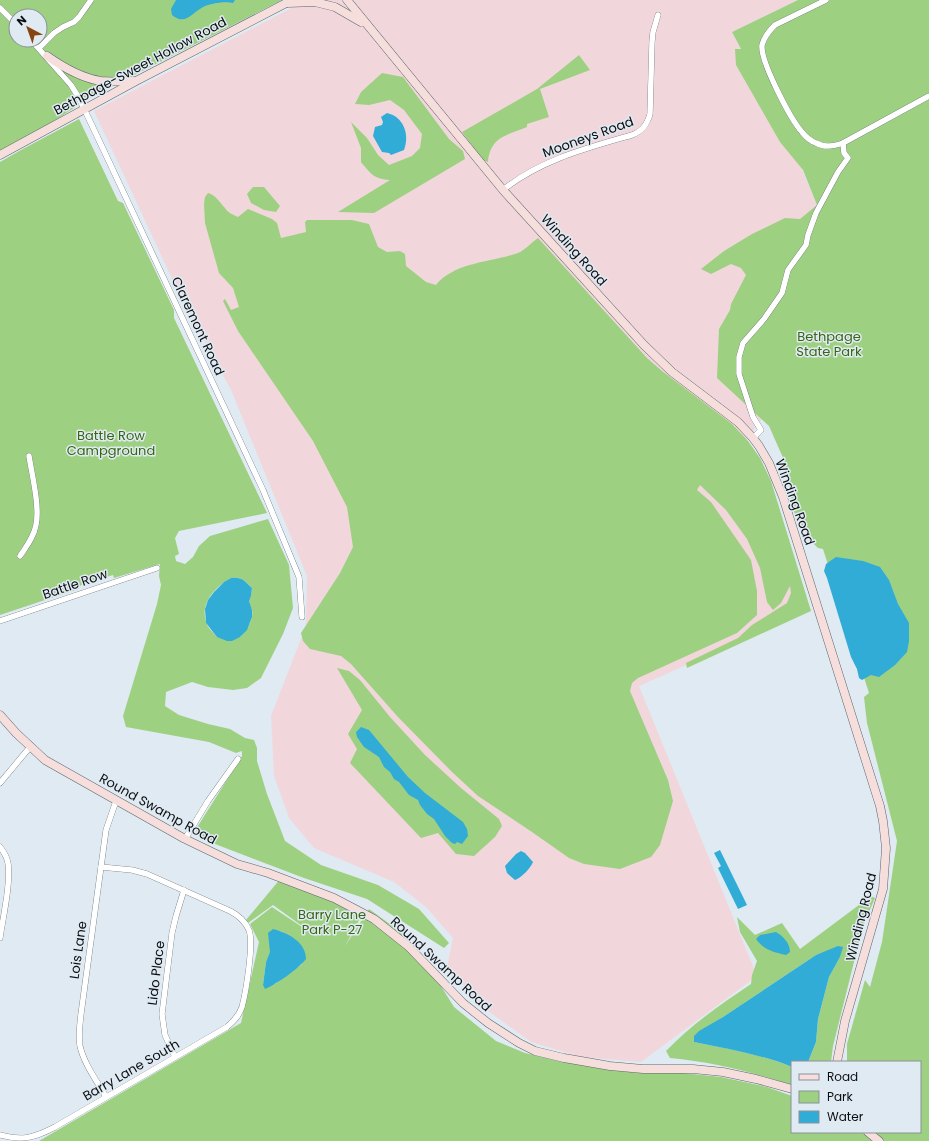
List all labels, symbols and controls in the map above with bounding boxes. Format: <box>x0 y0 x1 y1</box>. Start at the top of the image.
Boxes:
north arrow <box>8 8 48 48</box>
text: N <box>13 12 30 29</box>
street label: Bethpage-Sweet Hollow Road <box>50 12 230 120</box>
street label: Mooneys Road <box>540 112 636 162</box>
street label: Winding Road <box>537 210 611 290</box>
street label: Claremont Road <box>167 274 229 378</box>
park label: Bethpage State Park <box>796 327 862 361</box>
park label: Battle Row Campground <box>67 426 155 460</box>
street label: Winding Road <box>771 456 819 548</box>
street label: Battle Row <box>40 564 110 604</box>
street label: Round Swamp Road <box>96 769 220 849</box>
street label: Winding Road <box>841 871 881 963</box>
park label: Barry Lane Park P-27 <box>298 905 366 939</box>
street label: Round Swamp Road <box>386 912 496 1016</box>
street label: Lois Lane <box>65 920 91 980</box>
street label: Lido Place <box>143 940 169 1006</box>
street label: Barry Lane South <box>79 1035 183 1105</box>
legend <box>791 1061 921 1133</box>
text: Road <box>827 1068 858 1085</box>
text: Park <box>827 1088 854 1105</box>
text: Water <box>827 1108 864 1125</box>

